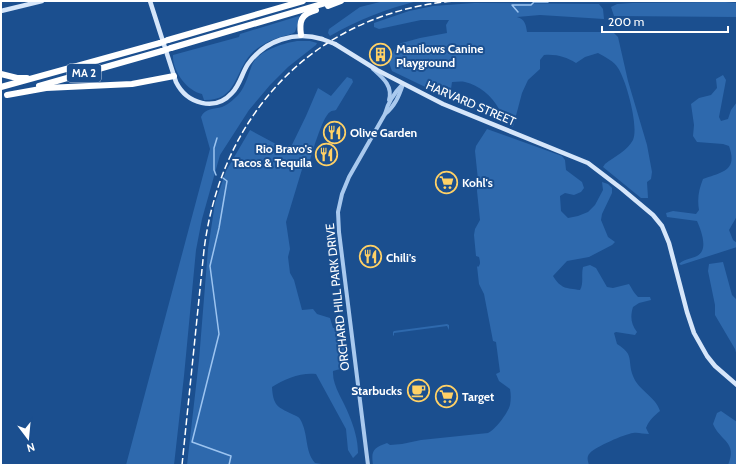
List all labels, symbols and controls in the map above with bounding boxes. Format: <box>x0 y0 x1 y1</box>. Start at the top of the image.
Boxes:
scale bar <box>602 8 728 34</box>
text: 200 m <box>608 14 644 29</box>
place label: Manilows Canine Playground <box>396 41 483 70</box>
building icon: Manilows Canine Playground <box>368 42 394 68</box>
road number: MA 2 <box>67 64 101 82</box>
street label: HARVARD STREET <box>424 77 519 129</box>
restaurant icon: Olive Garden <box>322 119 348 145</box>
place label: Olive Garden <box>350 125 417 140</box>
place label: Rio Bravo's Tacos & Tequila <box>232 141 312 170</box>
restaurant icon: Rio Bravo's Tacos & Tequila <box>314 142 340 168</box>
supermarket icon: Kohl's <box>433 169 459 195</box>
place label: Kohl's <box>462 175 493 190</box>
street label: ORCHARD HILL PARK DRIVE <box>322 222 352 371</box>
restaurant icon: Chili's <box>357 244 383 270</box>
place label: Chili's <box>386 250 416 265</box>
cafe icon: Starbucks <box>405 377 431 403</box>
place label: Starbucks <box>351 383 402 398</box>
supermarket icon: Target <box>433 383 459 409</box>
place label: Target <box>462 389 494 404</box>
north arrow <box>8 418 48 458</box>
text: N <box>25 440 36 455</box>

